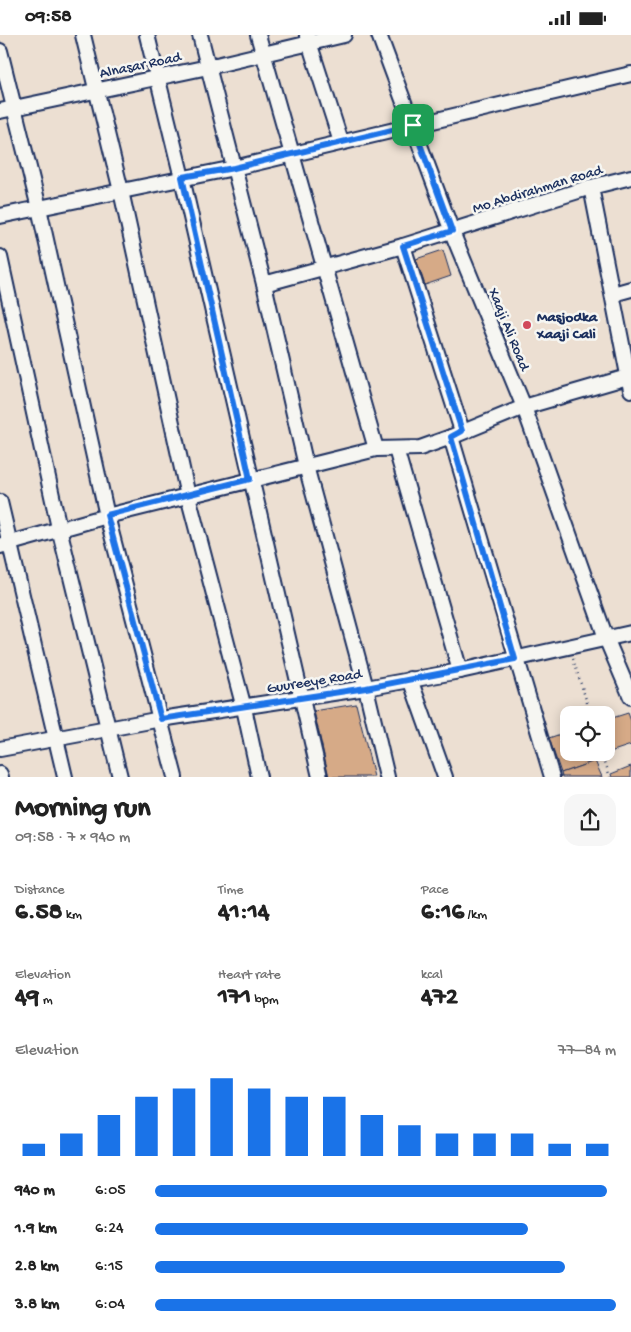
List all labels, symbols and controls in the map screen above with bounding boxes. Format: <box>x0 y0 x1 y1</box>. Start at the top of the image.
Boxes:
text: 09:58 <box>25 6 72 29</box>
street label: Alnasar Road <box>98 48 184 83</box>
pin <box>392 104 434 146</box>
icon: arrive <box>399 111 427 139</box>
street label: Mo Abdirahman Road <box>471 161 606 218</box>
street label: Xaaji Ali Road <box>483 285 533 375</box>
place label: Masjodka Xaaji Cali <box>536 309 598 344</box>
marker: Masjodka Xaaji Cali <box>521 319 533 331</box>
street label: Guureeye Road <box>266 665 364 698</box>
map controls <box>560 706 615 761</box>
button: locate <box>560 706 615 761</box>
text: Morning run <box>15 793 150 826</box>
button: share <box>564 794 616 846</box>
text: 09:58 · 7 × 940 m <box>15 829 130 848</box>
text: Distance <box>15 882 64 899</box>
text: Time <box>218 882 244 899</box>
text: Pace <box>421 882 448 899</box>
text: 6.58 <box>15 899 62 928</box>
text: 41:14 <box>218 899 270 928</box>
text: 6:16 <box>421 899 464 928</box>
text: km <box>62 907 82 924</box>
text: /km <box>464 907 487 924</box>
text: Elevation <box>15 967 71 984</box>
text: Heart rate <box>218 967 281 984</box>
text: kcal <box>421 967 443 984</box>
text: 49 <box>15 984 39 1013</box>
text: 171 <box>218 984 251 1013</box>
text: 472 <box>421 984 458 1013</box>
text: m <box>39 992 53 1009</box>
text: bpm <box>251 992 279 1009</box>
text: Elevation <box>15 1042 79 1061</box>
text: 77–84 m <box>558 1042 616 1061</box>
text: 940 m <box>15 1182 55 1201</box>
text: 6:05 <box>95 1182 126 1201</box>
text: 1.9 km <box>15 1220 57 1239</box>
text: 6:24 <box>95 1220 124 1239</box>
text: 2.8 km <box>15 1258 59 1277</box>
text: 6:15 <box>95 1258 123 1277</box>
text: 3.8 km <box>15 1296 59 1315</box>
text: 6:04 <box>95 1296 125 1315</box>

